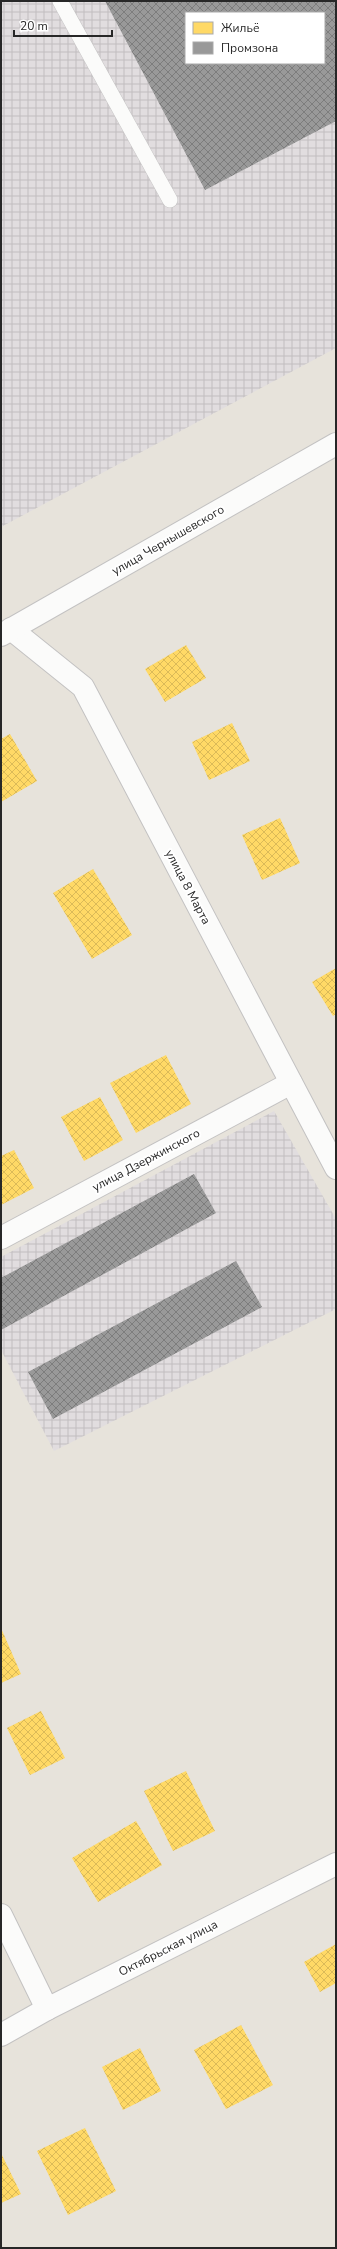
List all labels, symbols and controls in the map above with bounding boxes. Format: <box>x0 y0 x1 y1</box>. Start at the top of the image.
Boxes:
scale bar <box>14 12 112 38</box>
legend <box>185 12 325 64</box>
text: 20 m <box>20 18 48 34</box>
text: Жильё <box>221 20 259 36</box>
text: Промзона <box>221 40 278 56</box>
street label: улица Чернышевского <box>109 501 227 579</box>
street label: улица 8 Марта <box>162 847 214 927</box>
street label: улица Дзержинского <box>89 1125 203 1195</box>
street label: Октябрьская улица <box>116 1916 220 1980</box>

